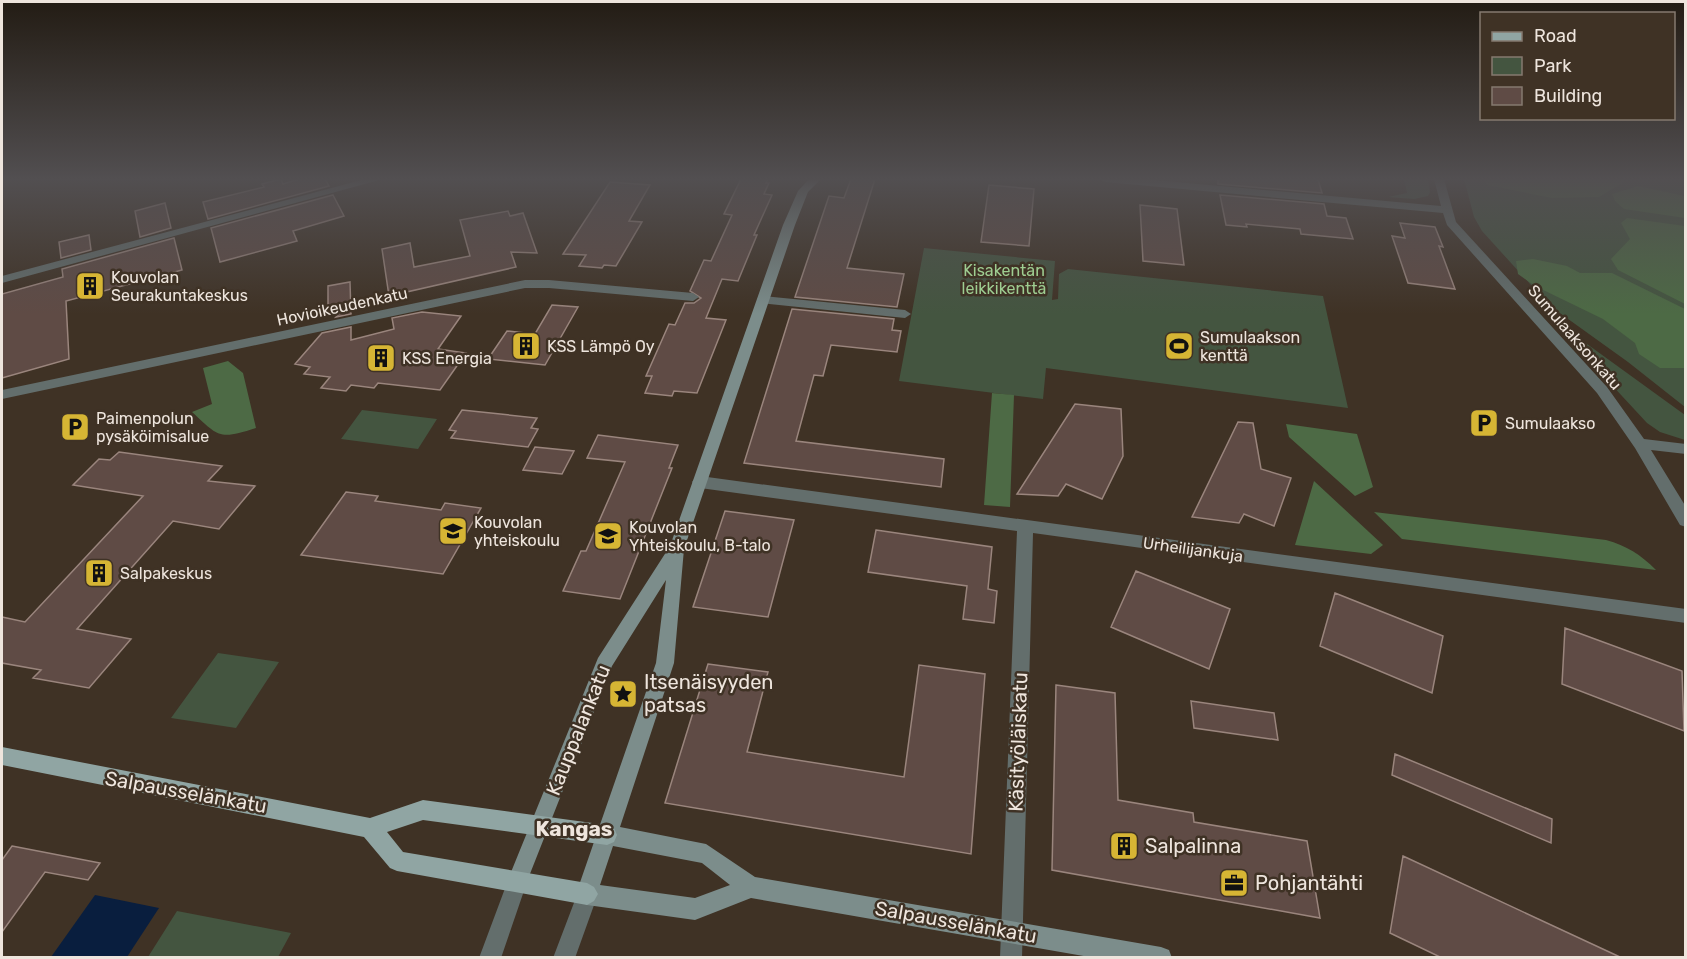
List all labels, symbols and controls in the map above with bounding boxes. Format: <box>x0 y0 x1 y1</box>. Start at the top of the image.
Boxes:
legend <box>1480 12 1675 120</box>
text: Road <box>1534 25 1577 47</box>
text: Park <box>1534 55 1572 77</box>
text: Building <box>1534 85 1602 107</box>
park label: Kisakentän leikkikenttä <box>962 261 1046 298</box>
place label: Kouvolan Seurakuntakeskus <box>111 268 248 305</box>
building icon: Kouvolan Seurakuntakeskus <box>74 270 106 302</box>
street label: Sumulaaksonkatu <box>1524 281 1625 394</box>
street label: Hovioikeudenkatu <box>275 283 409 330</box>
place label: Sumulaakson kenttä <box>1200 328 1300 365</box>
building icon: KSS Lämpö Oy <box>510 330 542 362</box>
sports icon: Sumulaakson kenttä <box>1163 330 1195 362</box>
place label: KSS Lämpö Oy <box>547 337 655 356</box>
building icon: KSS Energia <box>365 342 397 374</box>
place label: KSS Energia <box>402 349 492 368</box>
parking icon: Sumulaakso <box>1468 407 1500 439</box>
place label: Paimenpolun pysäköimisalue <box>96 409 209 446</box>
parking icon: Paimenpolun pysäköimisalue <box>59 411 91 443</box>
place label: Sumulaakso <box>1505 414 1595 433</box>
place label: Kouvolan yhteiskoulu <box>474 513 560 550</box>
school or university icon: Kouvolan yhteiskoulu <box>437 515 469 547</box>
place label: Kouvolan Yhteiskoulu, B-talo <box>629 518 771 555</box>
school or university icon: Kouvolan Yhteiskoulu, B-talo <box>592 520 624 552</box>
street label: Urheilijankuja <box>1142 533 1244 566</box>
building icon: Salpakeskus <box>83 557 115 589</box>
place label: Salpakeskus <box>120 564 212 583</box>
street label: Kauppalankatu <box>541 661 615 799</box>
place label: Itsenäisyyden patsas <box>644 670 773 717</box>
street label: Käsityöläiskatu <box>1004 672 1032 812</box>
place icon: Itsenäisyyden patsas <box>607 678 639 710</box>
street label: Salpausselänkatu <box>103 766 269 818</box>
district label: Kangas <box>536 816 613 841</box>
building icon: Salpalinna <box>1108 830 1140 862</box>
place label: Salpalinna <box>1145 834 1241 858</box>
office icon: Pohjantähti <box>1218 867 1250 899</box>
place label: Pohjantähti <box>1255 871 1363 895</box>
street label: Salpausselänkatu <box>873 896 1039 948</box>

